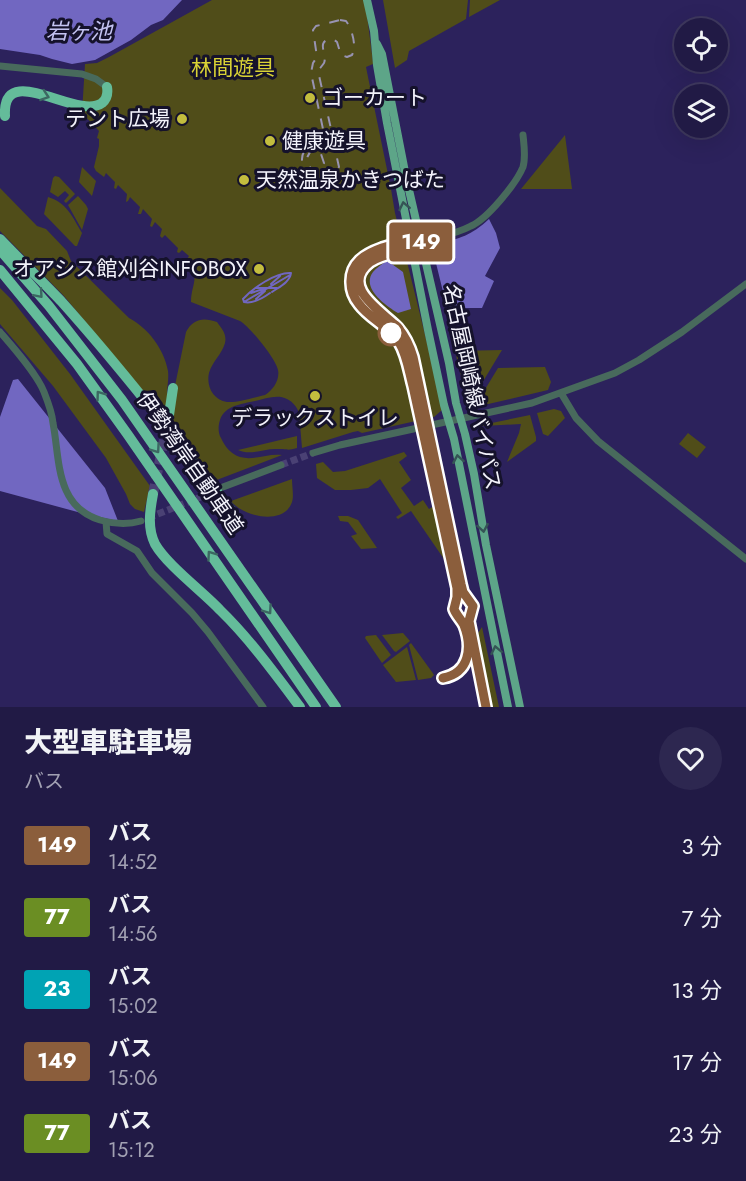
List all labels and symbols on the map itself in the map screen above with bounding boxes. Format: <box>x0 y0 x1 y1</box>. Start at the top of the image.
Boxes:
water label: 岩ヶ池 <box>46 15 114 47</box>
park label: 林間遊具 <box>191 53 275 83</box>
place label: ゴーカート <box>322 83 427 113</box>
one-way arrow <box>40 88 50 101</box>
marker: ゴーカート <box>303 91 317 105</box>
place label: テント広場 <box>65 104 170 134</box>
marker: テント広場 <box>175 112 189 126</box>
place label: 健康遊具 <box>282 126 366 156</box>
marker: 健康遊具 <box>263 134 277 148</box>
place label: 天然温泉かきつばた <box>256 165 445 195</box>
marker: 天然温泉かきつばた <box>237 173 251 187</box>
one-way arrow <box>398 202 411 212</box>
line badge: 149 <box>386 222 456 262</box>
place label: オアシス館刈谷INFOBOX <box>13 254 247 284</box>
marker: オアシス館刈谷INFOBOX <box>252 262 266 276</box>
street label: 名古屋岡崎線バイパス <box>436 281 508 493</box>
one-way arrow <box>32 287 43 298</box>
unlabelled marker <box>378 320 404 346</box>
street label: 伊勢湾岸自動車道 <box>130 386 250 540</box>
marker: デラックストイレ <box>308 389 322 403</box>
one-way arrow <box>96 391 107 402</box>
place label: デラックストイレ <box>231 403 399 433</box>
one-way arrow <box>149 443 160 454</box>
one-way arrow <box>452 454 465 464</box>
one-way arrow <box>476 524 488 533</box>
one-way arrow <box>207 551 218 562</box>
one-way arrow <box>261 603 272 614</box>
one-way arrow <box>490 645 503 655</box>

